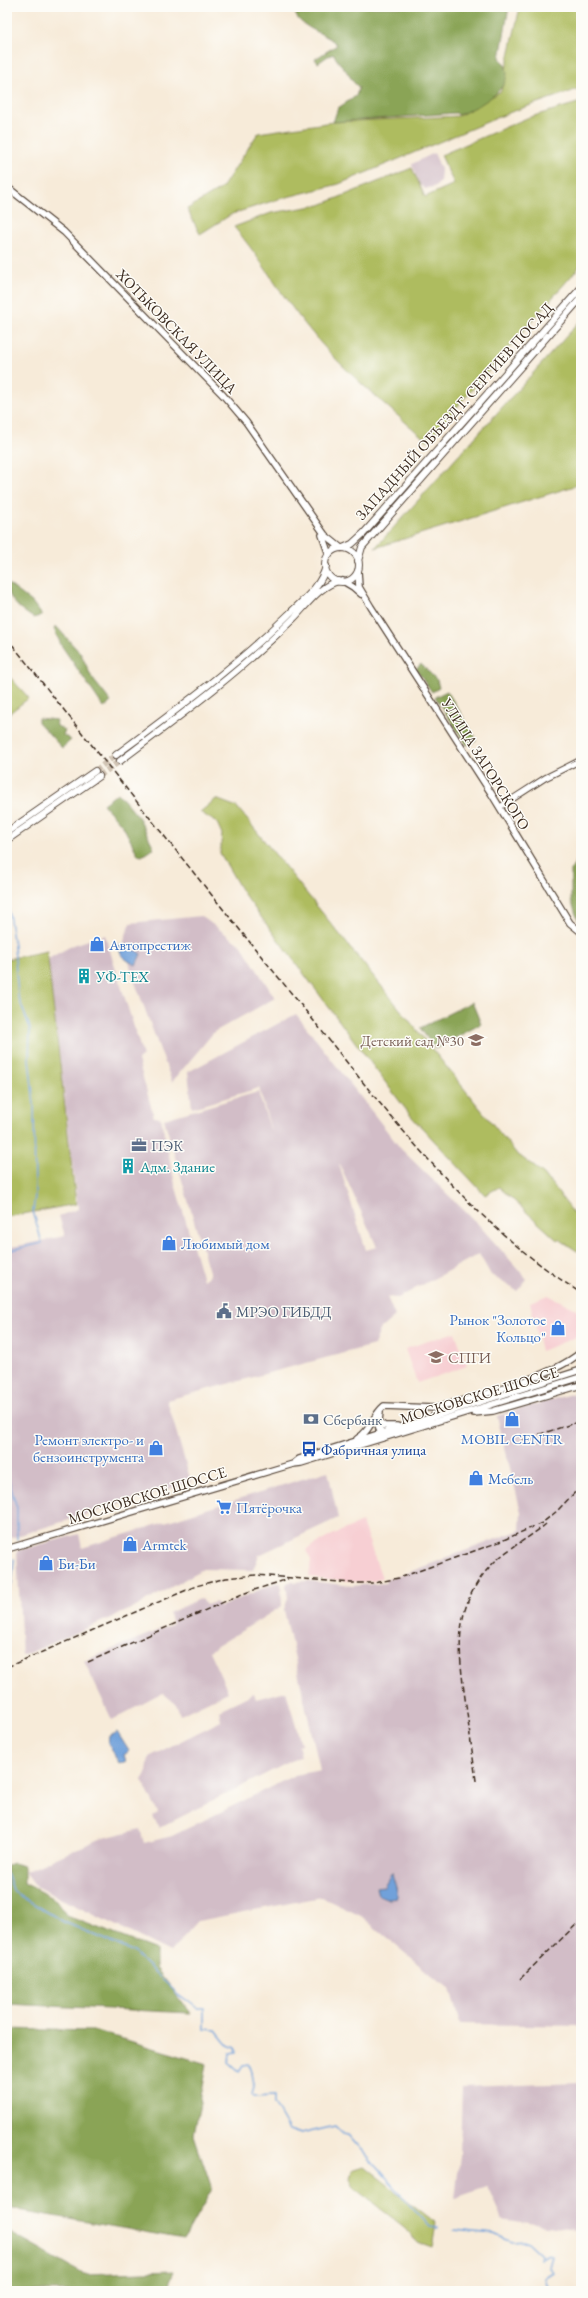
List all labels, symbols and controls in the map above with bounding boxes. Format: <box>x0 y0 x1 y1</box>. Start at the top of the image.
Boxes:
street label: ХОТЬКОВСКАЯ УЛИЦА <box>112 264 242 398</box>
street label: ЗАПАДНЫЙ ОБЪЕЗД Г. СЕРГИЕВ ПОСАД <box>351 298 557 524</box>
street label: УЛИЦА ЗАГОРСКОГО <box>437 694 534 833</box>
shop icon: Автопрестиж <box>88 935 106 953</box>
place label: Автопрестиж <box>108 935 192 954</box>
building icon: УФ-ТЕХ <box>75 967 93 985</box>
place label: УФ-ТЕХ <box>95 967 149 986</box>
place label: Детский сад №30 <box>360 1031 464 1050</box>
school or university icon: Детский сад №30 <box>467 1031 485 1049</box>
office icon: ПЭК <box>130 1136 148 1154</box>
place label: ПЭК <box>151 1136 183 1155</box>
building icon: Адм. Здание <box>119 1157 137 1175</box>
place label: Адм. Здание <box>139 1157 215 1176</box>
shop icon: Любимый дом <box>160 1234 178 1252</box>
place label: Любимый дом <box>181 1234 270 1253</box>
public building icon: МРЭО ГИБДД <box>215 1302 233 1320</box>
place label: МРЭО ГИБДД <box>236 1302 331 1321</box>
place label: Рынок "Золотое Кольцо" <box>449 1310 546 1346</box>
shop icon: Рынок "Золотое Кольцо" <box>549 1319 567 1337</box>
school or university icon: СПГИ <box>427 1348 445 1366</box>
place label: СПГИ <box>448 1348 491 1367</box>
street label: МОСКОВСКОЕ ШОССЕ <box>398 1362 561 1428</box>
bank icon: Сбербанк <box>302 1410 320 1428</box>
place label: Сбербанк <box>323 1410 382 1429</box>
shop icon: MOBIL CENTR <box>503 1410 521 1428</box>
place label: MOBIL CENTR <box>461 1429 563 1448</box>
place label: Ремонт электро- и бензоинструмента <box>33 1430 144 1466</box>
shop icon: Ремонт электро- и бензоинструмента <box>147 1439 165 1457</box>
bus stop icon: Фабричная улица <box>300 1440 318 1458</box>
place label: Фабричная улица <box>321 1440 426 1459</box>
street label: МОСКОВСКОЕ ШОССЕ <box>66 1462 229 1528</box>
shop icon: Мебель <box>467 1469 485 1487</box>
place label: Мебель <box>488 1469 533 1488</box>
supermarket icon: Пятёрочка <box>215 1498 233 1516</box>
place label: Пятёрочка <box>236 1498 302 1517</box>
shop icon: Armtek <box>121 1535 139 1553</box>
place label: Armtek <box>141 1535 188 1554</box>
shop icon: Би-Би <box>37 1554 55 1572</box>
place label: Би-Би <box>58 1554 96 1573</box>

